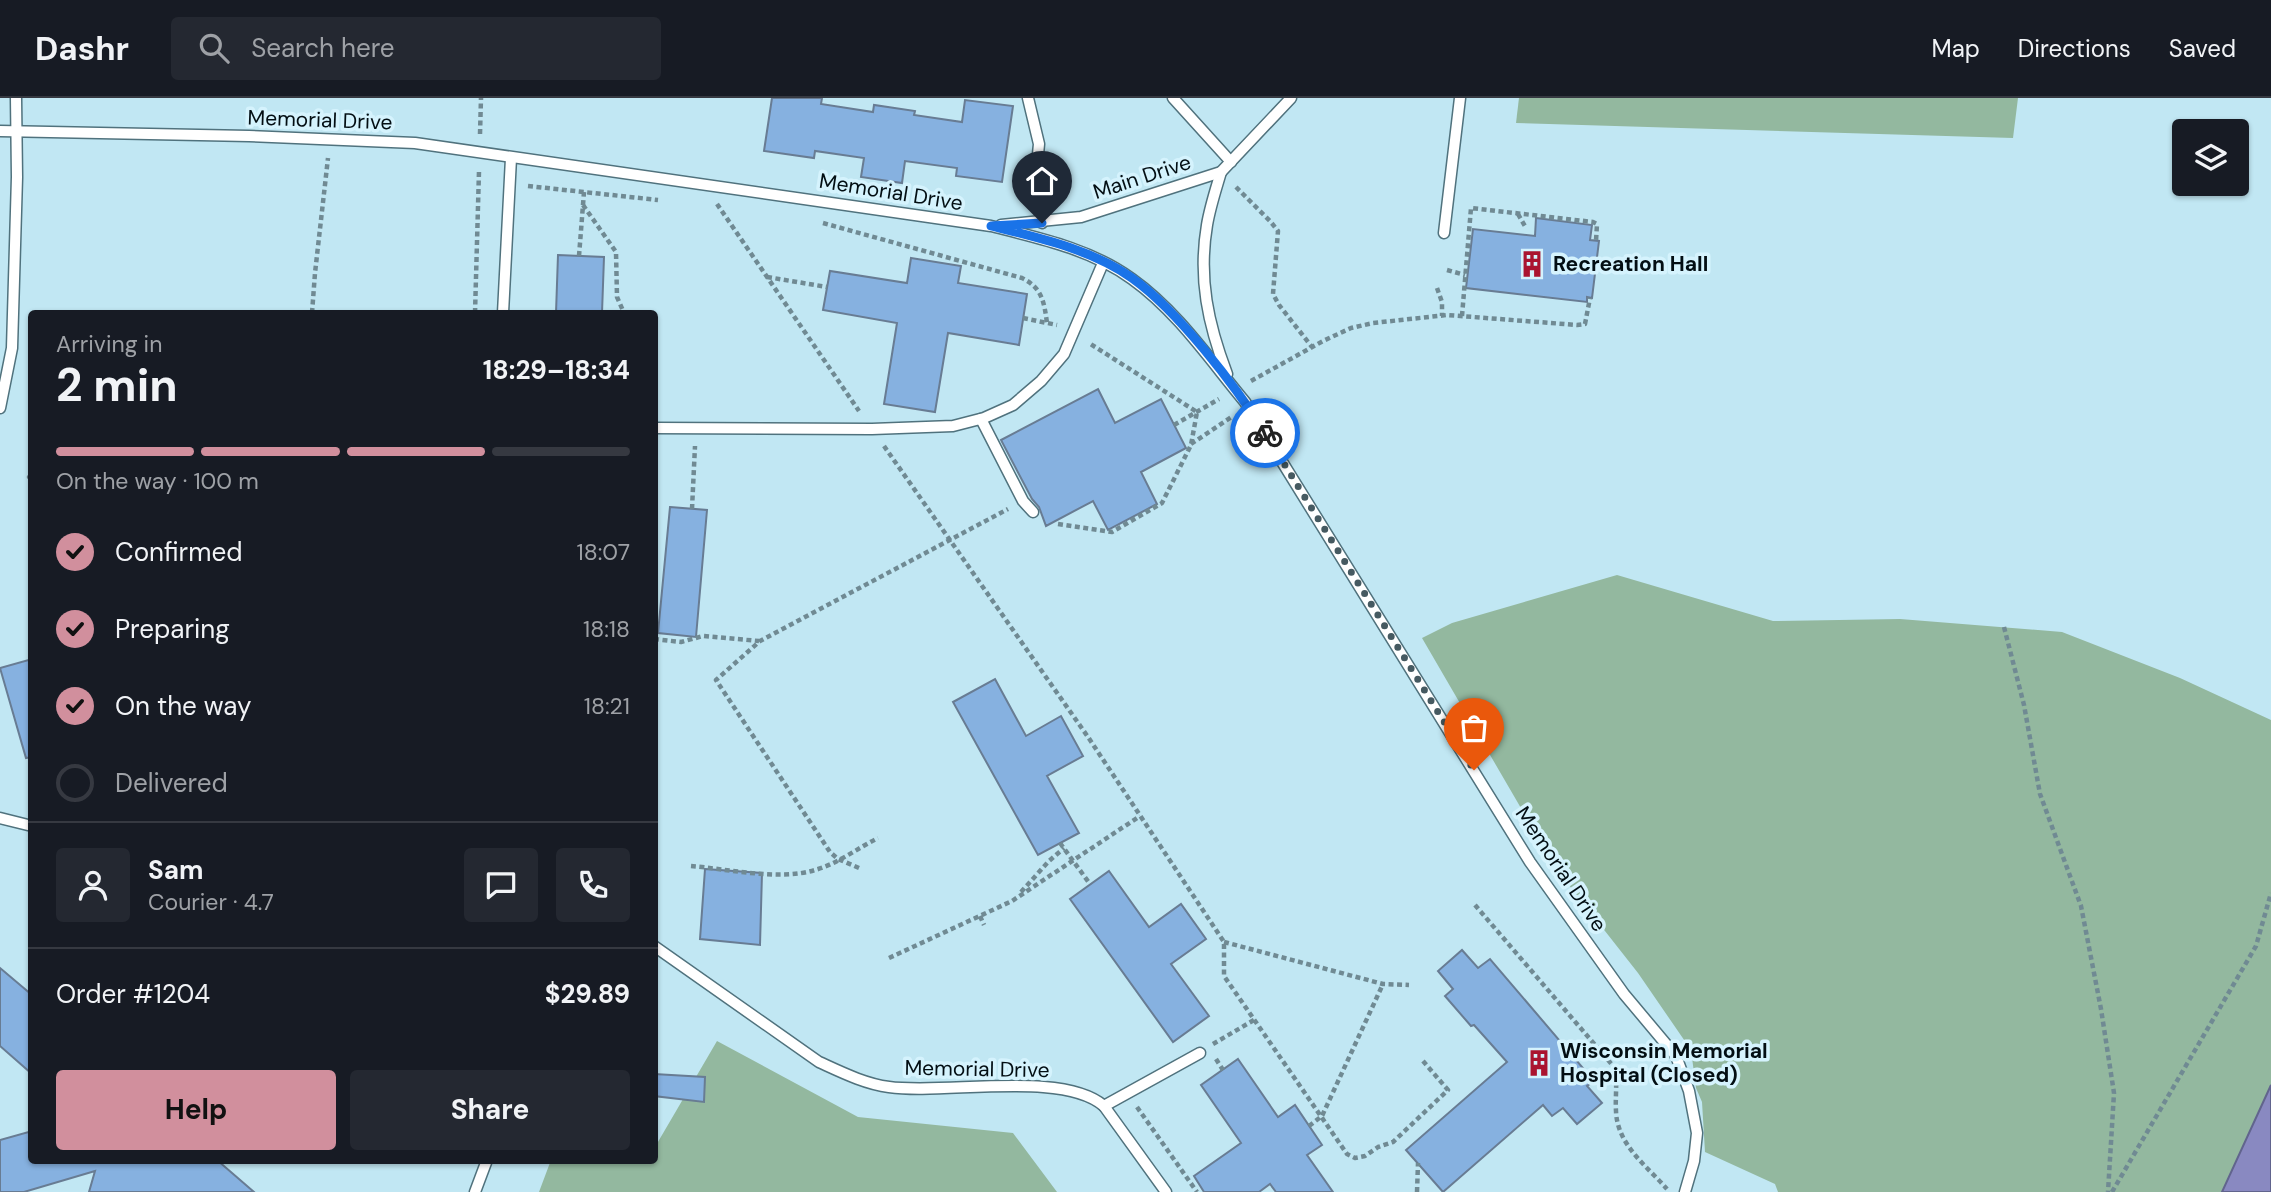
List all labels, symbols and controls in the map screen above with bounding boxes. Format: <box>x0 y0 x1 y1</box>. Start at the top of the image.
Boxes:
search box <box>171 17 661 80</box>
text: Dashr <box>35 27 129 70</box>
icon: search <box>195 29 233 67</box>
text: Search here <box>251 31 395 65</box>
text: Map <box>1932 33 1980 64</box>
text: Directions <box>2018 33 2131 64</box>
text: Saved <box>2169 33 2236 64</box>
street label: Memorial Drive <box>247 103 393 137</box>
map controls <box>2172 119 2249 196</box>
button: layers <box>2172 119 2249 196</box>
street label: Main Drive <box>1089 148 1195 206</box>
pin <box>1012 151 1072 223</box>
icon: home <box>1023 162 1061 200</box>
street label: Memorial Drive <box>817 167 965 217</box>
building icon: Recreation Hall <box>1517 249 1547 279</box>
place label: Recreation Hall <box>1553 250 1708 278</box>
text: Arriving in <box>56 329 162 359</box>
text: 18:29–18:34 <box>483 353 630 387</box>
text: 2 min <box>56 355 178 415</box>
courier <box>1230 398 1300 468</box>
icon: bike <box>1246 414 1284 452</box>
text: On the way · 100 m <box>56 466 259 496</box>
icon: check <box>56 533 94 571</box>
text: Confirmed <box>115 535 242 569</box>
text: 18:07 <box>577 537 630 567</box>
icon: check <box>56 610 94 648</box>
text: Preparing <box>115 612 230 646</box>
text: 18:18 <box>583 614 630 644</box>
icon: check <box>56 687 94 725</box>
text: On the way <box>115 689 251 723</box>
text: 18:21 <box>584 691 630 721</box>
pin <box>1444 698 1504 770</box>
icon: bag <box>1455 709 1493 747</box>
text: Delivered <box>115 766 228 800</box>
street label: Memorial Drive <box>1509 801 1613 937</box>
button: person <box>56 848 130 922</box>
button: chat <box>464 848 538 922</box>
button: phone <box>556 848 630 922</box>
text: Sam <box>148 853 203 887</box>
text: Courier · 4.7 <box>148 887 274 917</box>
text: Order #1204 <box>56 977 210 1011</box>
text: $29.89 <box>545 977 630 1011</box>
place label: Wisconsin Memorial Hospital (Closed) <box>1560 1037 1768 1089</box>
building icon: Wisconsin Memorial Hospital (Closed) <box>1524 1048 1554 1078</box>
street label: Memorial Drive <box>904 1054 1050 1084</box>
button: Help <box>56 1070 336 1150</box>
button: Share <box>350 1070 630 1150</box>

